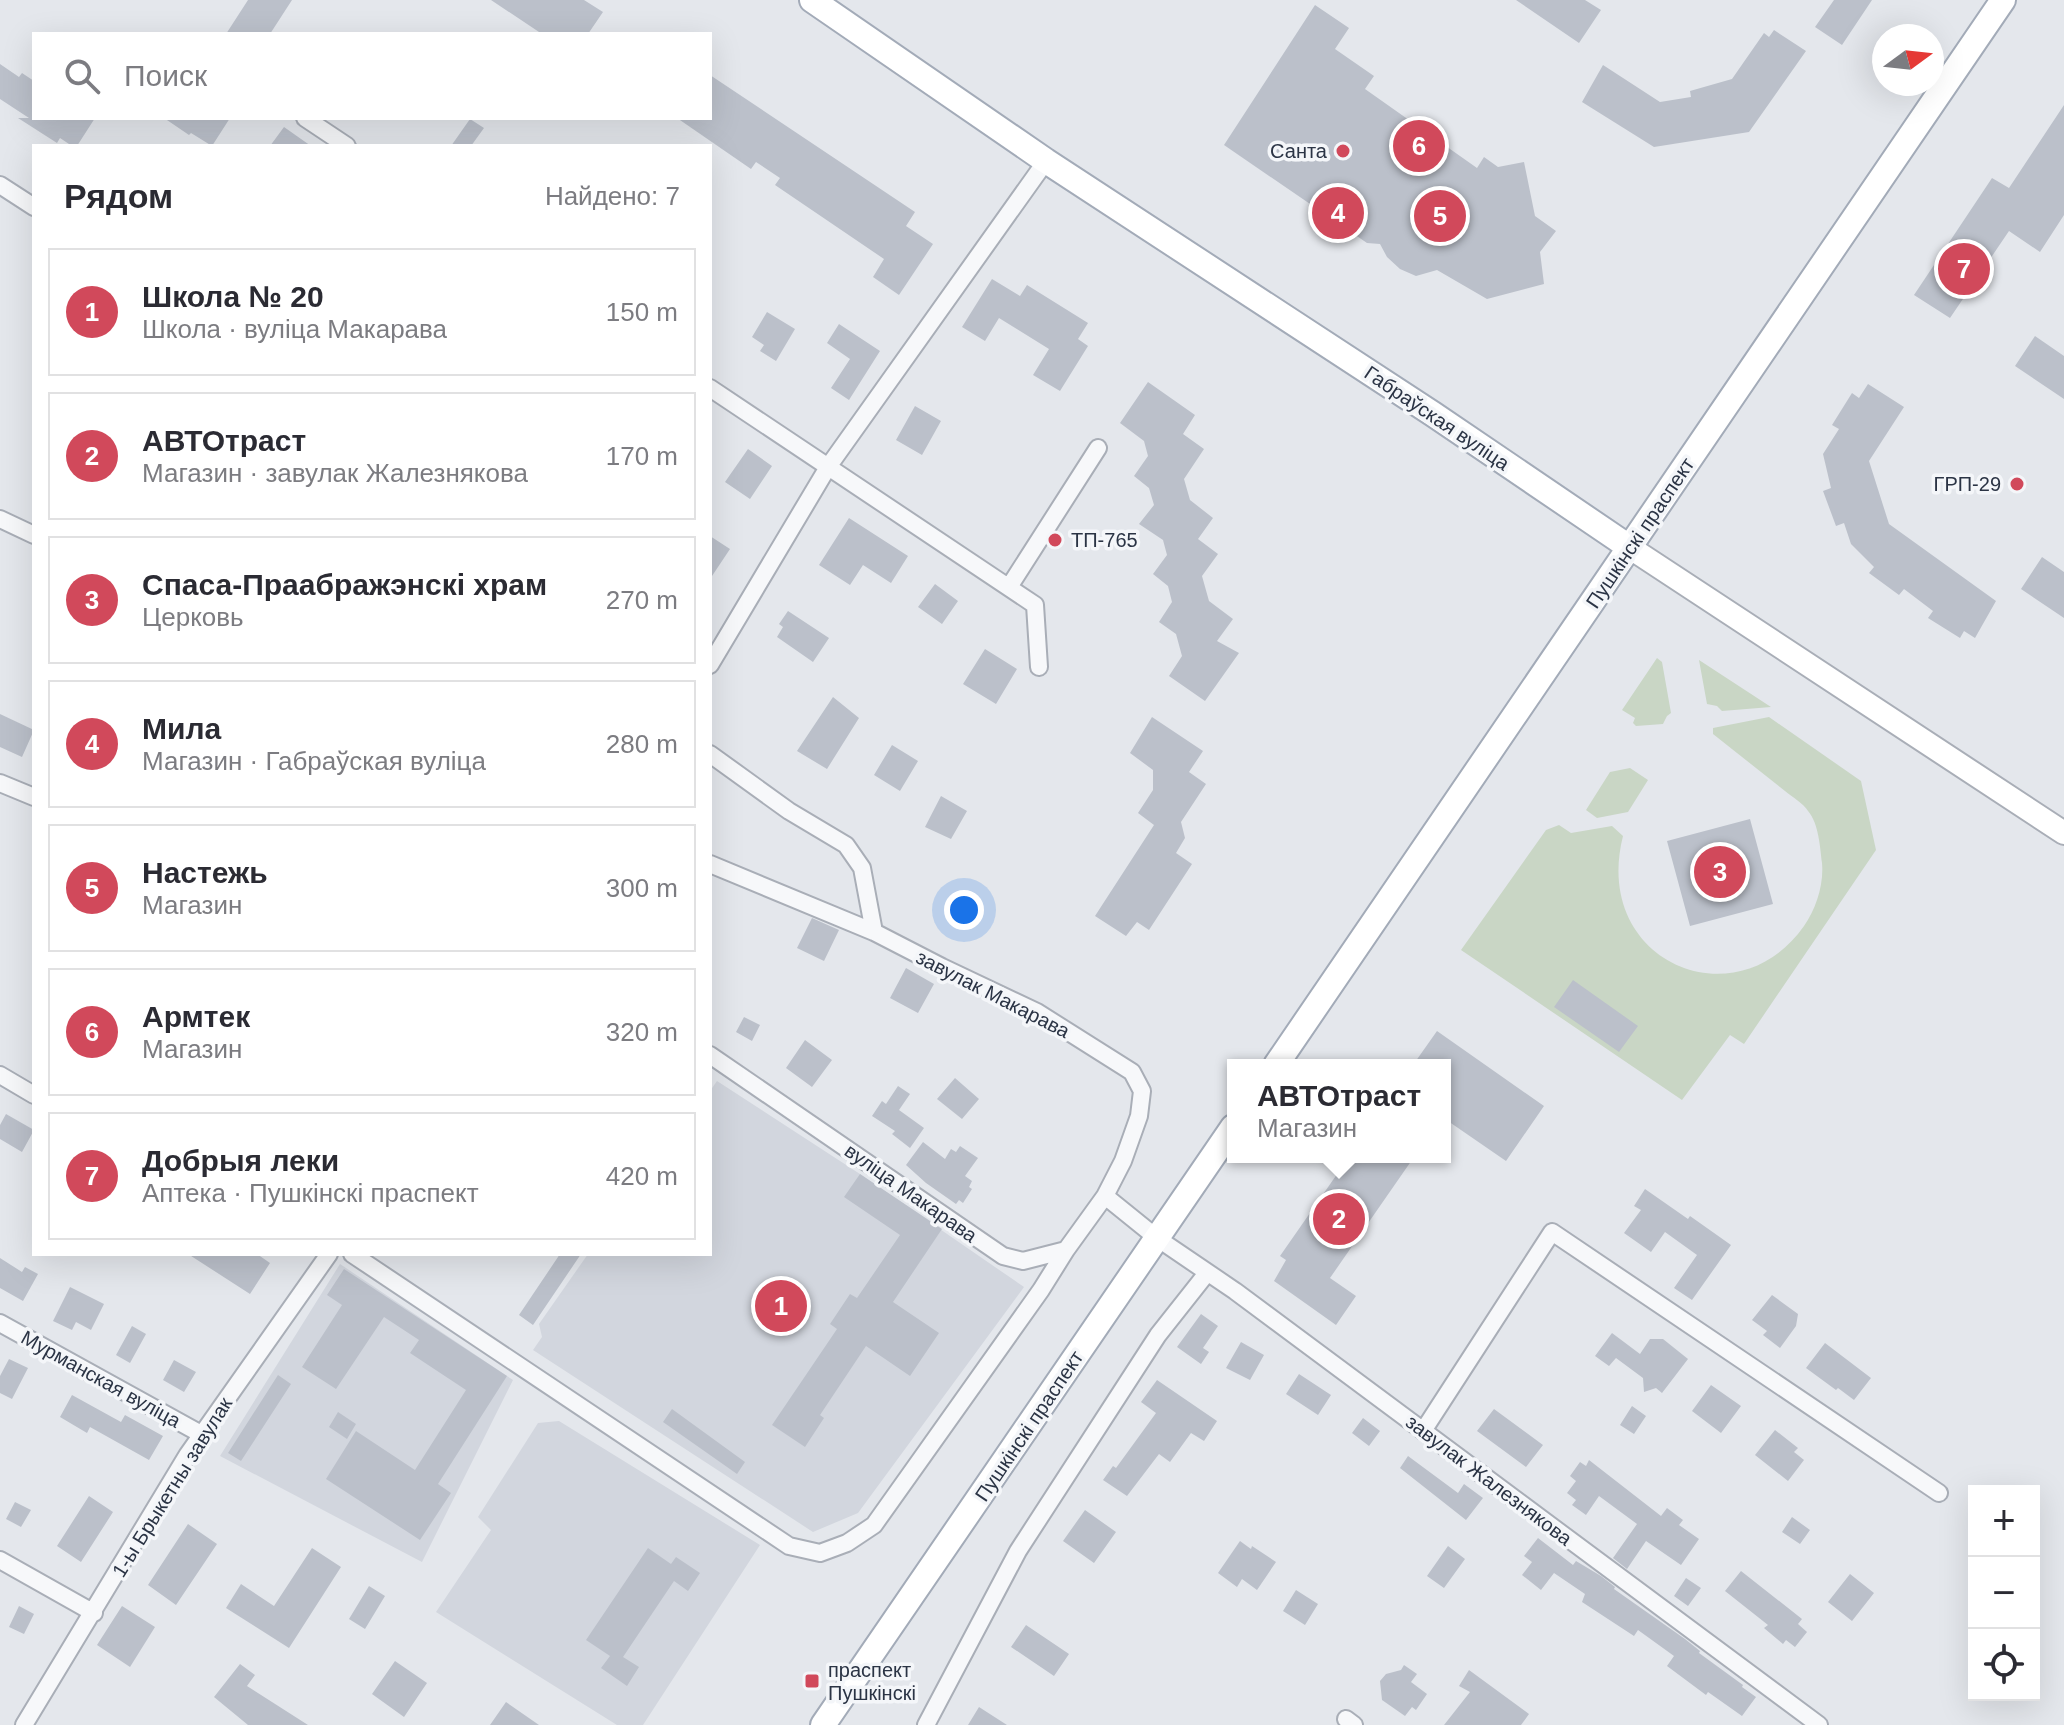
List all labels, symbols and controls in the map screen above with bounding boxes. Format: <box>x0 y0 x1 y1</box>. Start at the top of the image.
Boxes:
north arrow <box>1872 24 1944 96</box>
search box <box>32 32 712 120</box>
icon: search <box>60 54 104 98</box>
text: Поиск <box>124 59 207 92</box>
pin: 6 <box>1393 116 1445 176</box>
place label: Санта <box>1270 140 1328 162</box>
marker: Санта <box>1334 142 1352 160</box>
text: Рядом <box>64 177 173 215</box>
text: Найдено: 7 <box>545 181 680 211</box>
pin: 4 <box>1312 183 1364 243</box>
pin: 5 <box>1414 186 1466 246</box>
pin: 7 <box>1938 239 1990 299</box>
text: Школа № 20 <box>142 280 324 313</box>
text: 1 <box>85 297 99 327</box>
text: 150 m <box>606 297 678 327</box>
text: Школа · вуліца Макарава <box>142 314 447 344</box>
street label: Габраўская вуліца <box>1361 361 1514 475</box>
text: АВТОтраст <box>142 424 306 457</box>
text: 2 <box>85 441 99 471</box>
text: 170 m <box>606 441 678 471</box>
street label: Пушкінскі праспект <box>1582 454 1698 612</box>
text: Магазин · завулак Жалезнякова <box>142 458 528 488</box>
place label: ГРП-29 <box>1934 473 2001 495</box>
marker: ГРП-29 <box>2008 475 2026 493</box>
place label: ТП-765 <box>1071 529 1138 551</box>
marker: ТП-765 <box>1046 531 1064 549</box>
text: Спаса-Праабражэнскі храм <box>142 568 547 601</box>
text: 3 <box>85 585 99 615</box>
text: 270 m <box>606 585 678 615</box>
text: Церковь <box>142 602 244 632</box>
text: Мила <box>142 712 221 745</box>
text: 4 <box>85 729 99 759</box>
text: 280 m <box>606 729 678 759</box>
text: Магазин · Габраўская вуліца <box>142 746 486 776</box>
pin: 3 <box>1694 842 1746 902</box>
text: Настежь <box>142 856 268 889</box>
text: 5 <box>85 873 99 903</box>
text: 300 m <box>606 873 678 903</box>
text: Магазин <box>142 890 242 920</box>
your location <box>944 890 984 930</box>
street label: завулак Макарава <box>913 946 1074 1043</box>
text: Армтек <box>142 1000 250 1033</box>
text: 6 <box>85 1017 99 1047</box>
text: 320 m <box>606 1017 678 1047</box>
text: Магазин <box>142 1034 242 1064</box>
popup <box>1227 1059 1451 1163</box>
text: АВТОтраст <box>1257 1079 1421 1112</box>
text: Магазин <box>1257 1113 1357 1143</box>
street label: вуліца Макарава <box>841 1139 982 1247</box>
text: Добрыя леки <box>142 1144 339 1177</box>
text: 7 <box>85 1161 99 1191</box>
text: 420 m <box>606 1161 678 1191</box>
text: Аптека · Пушкінскі праспект <box>142 1178 479 1208</box>
pin: 2 <box>1313 1189 1365 1249</box>
pin: 1 <box>755 1276 807 1336</box>
street label: Мурманская вуліца <box>17 1326 185 1432</box>
street label: Пушкінскі праспект <box>971 1347 1087 1505</box>
street label: 1-ы Брыкетны завулак <box>108 1393 236 1581</box>
street label: завулак Жалезнякова <box>1402 1410 1577 1550</box>
map controls <box>1968 1485 2040 1701</box>
button: + <box>1968 1485 2040 1557</box>
button: − <box>1968 1557 2040 1629</box>
button: locate <box>1968 1629 2040 1701</box>
place label: праспект Пушкінскі <box>828 1659 916 1704</box>
marker: праспект Пушкінскі <box>803 1672 821 1690</box>

